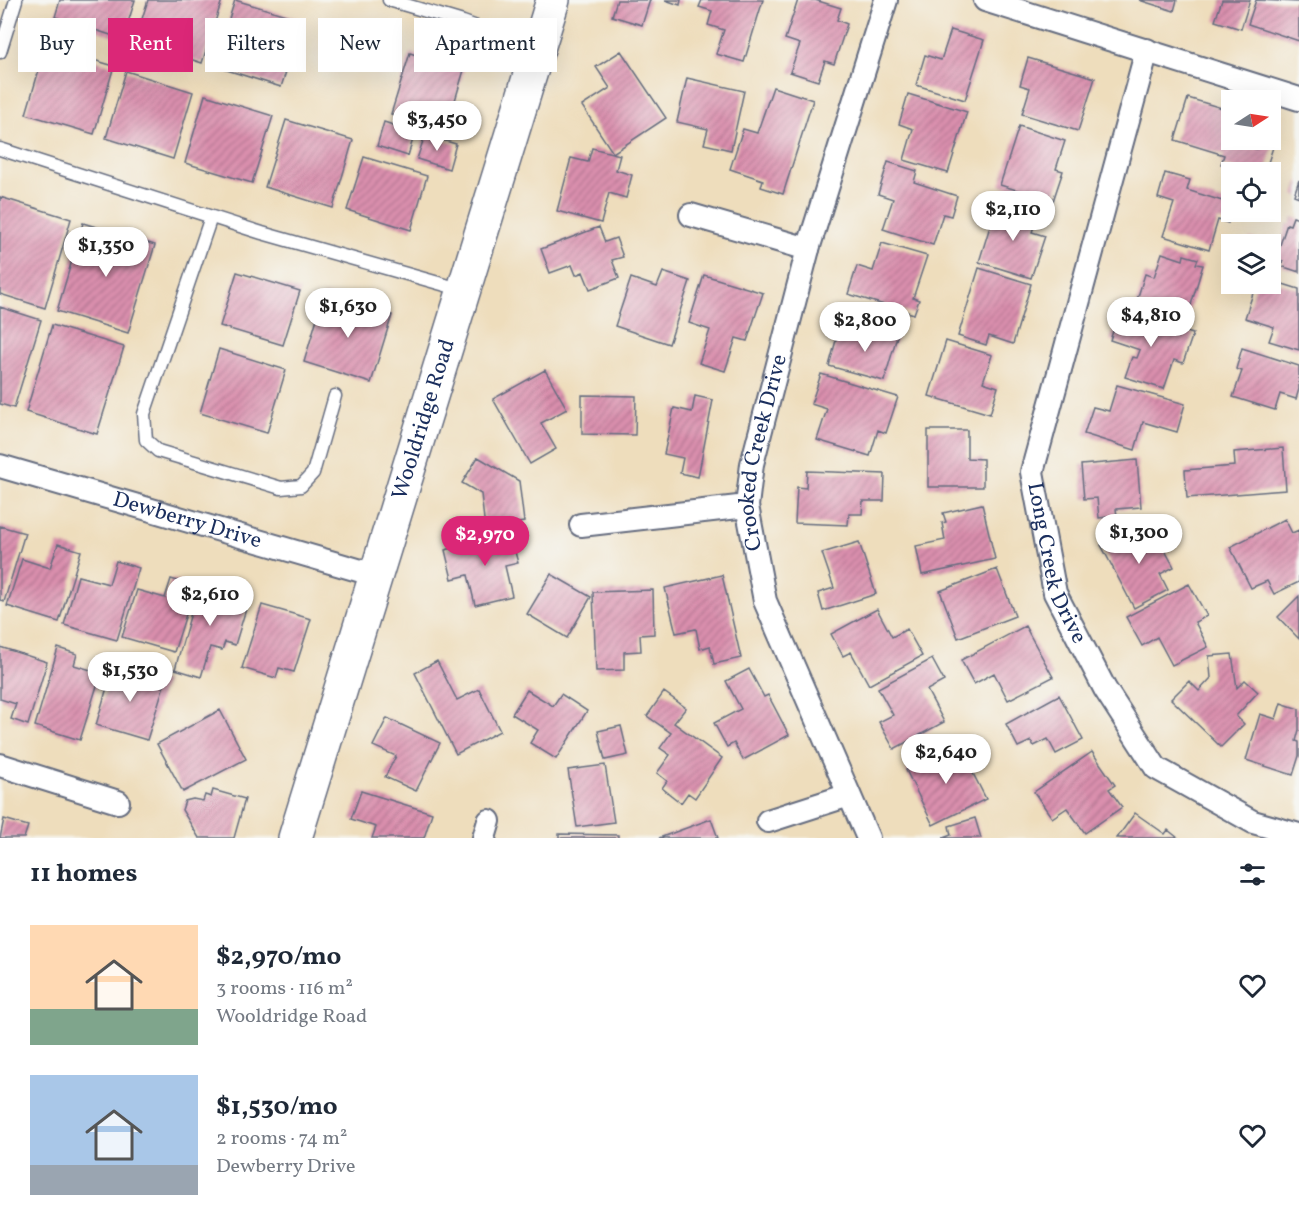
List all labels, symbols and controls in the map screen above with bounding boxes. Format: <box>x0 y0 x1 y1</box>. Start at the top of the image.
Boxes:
chip: Buy <box>18 18 96 72</box>
chip: Rent <box>108 18 193 72</box>
chip: Filters <box>205 18 306 72</box>
chip: New <box>318 18 402 72</box>
chip: Apartment <box>414 18 557 72</box>
north arrow <box>1221 90 1281 150</box>
map controls <box>1221 90 1281 294</box>
pin: $3,450 <box>388 101 486 152</box>
text: $3,450 <box>407 106 467 134</box>
button: locate <box>1221 162 1281 222</box>
pin: $2,110 <box>964 191 1062 242</box>
text: $2,110 <box>985 196 1041 224</box>
pin: $1,350 <box>57 227 155 278</box>
text: $1,350 <box>78 232 134 260</box>
button: layers <box>1221 234 1281 294</box>
pin: $1,630 <box>299 288 397 339</box>
text: $1,630 <box>319 293 377 321</box>
pin: $4,810 <box>1102 297 1200 348</box>
pin: $2,800 <box>816 302 914 353</box>
text: $4,810 <box>1121 302 1181 330</box>
text: $2,800 <box>833 307 897 335</box>
street label: Wooldridge Road <box>385 335 463 504</box>
street label: Crooked Creek Drive <box>731 351 795 553</box>
street label: Long Creek Drive <box>1019 480 1094 649</box>
street label: Dewberry Drive <box>109 484 265 557</box>
pin: $1,300 <box>1090 514 1188 565</box>
pin: $2,970 <box>436 516 534 567</box>
text: $1,300 <box>1109 519 1169 547</box>
text: $2,970 <box>455 521 515 549</box>
pin: $2,610 <box>161 576 259 627</box>
text: $2,610 <box>181 581 239 609</box>
pin: $1,530 <box>81 652 179 703</box>
text: $1,530 <box>102 657 158 685</box>
pin: $2,640 <box>897 734 995 785</box>
text: $2,640 <box>915 739 977 767</box>
text: 11 homes <box>30 856 137 892</box>
icon: filters <box>1236 858 1269 891</box>
text: $2,970/mo <box>216 939 341 975</box>
icon: home <box>78 949 150 1021</box>
icon: heart <box>1236 969 1269 1002</box>
text: 3 rooms · 116 m² <box>216 975 353 1003</box>
text: Wooldridge Road <box>216 1003 367 1031</box>
text: $1,530/mo <box>216 1089 338 1125</box>
icon: home <box>78 1099 150 1171</box>
icon: heart <box>1236 1119 1269 1152</box>
text: 2 rooms · 74 m² <box>216 1125 347 1153</box>
text: Dewberry Drive <box>216 1153 356 1181</box>

